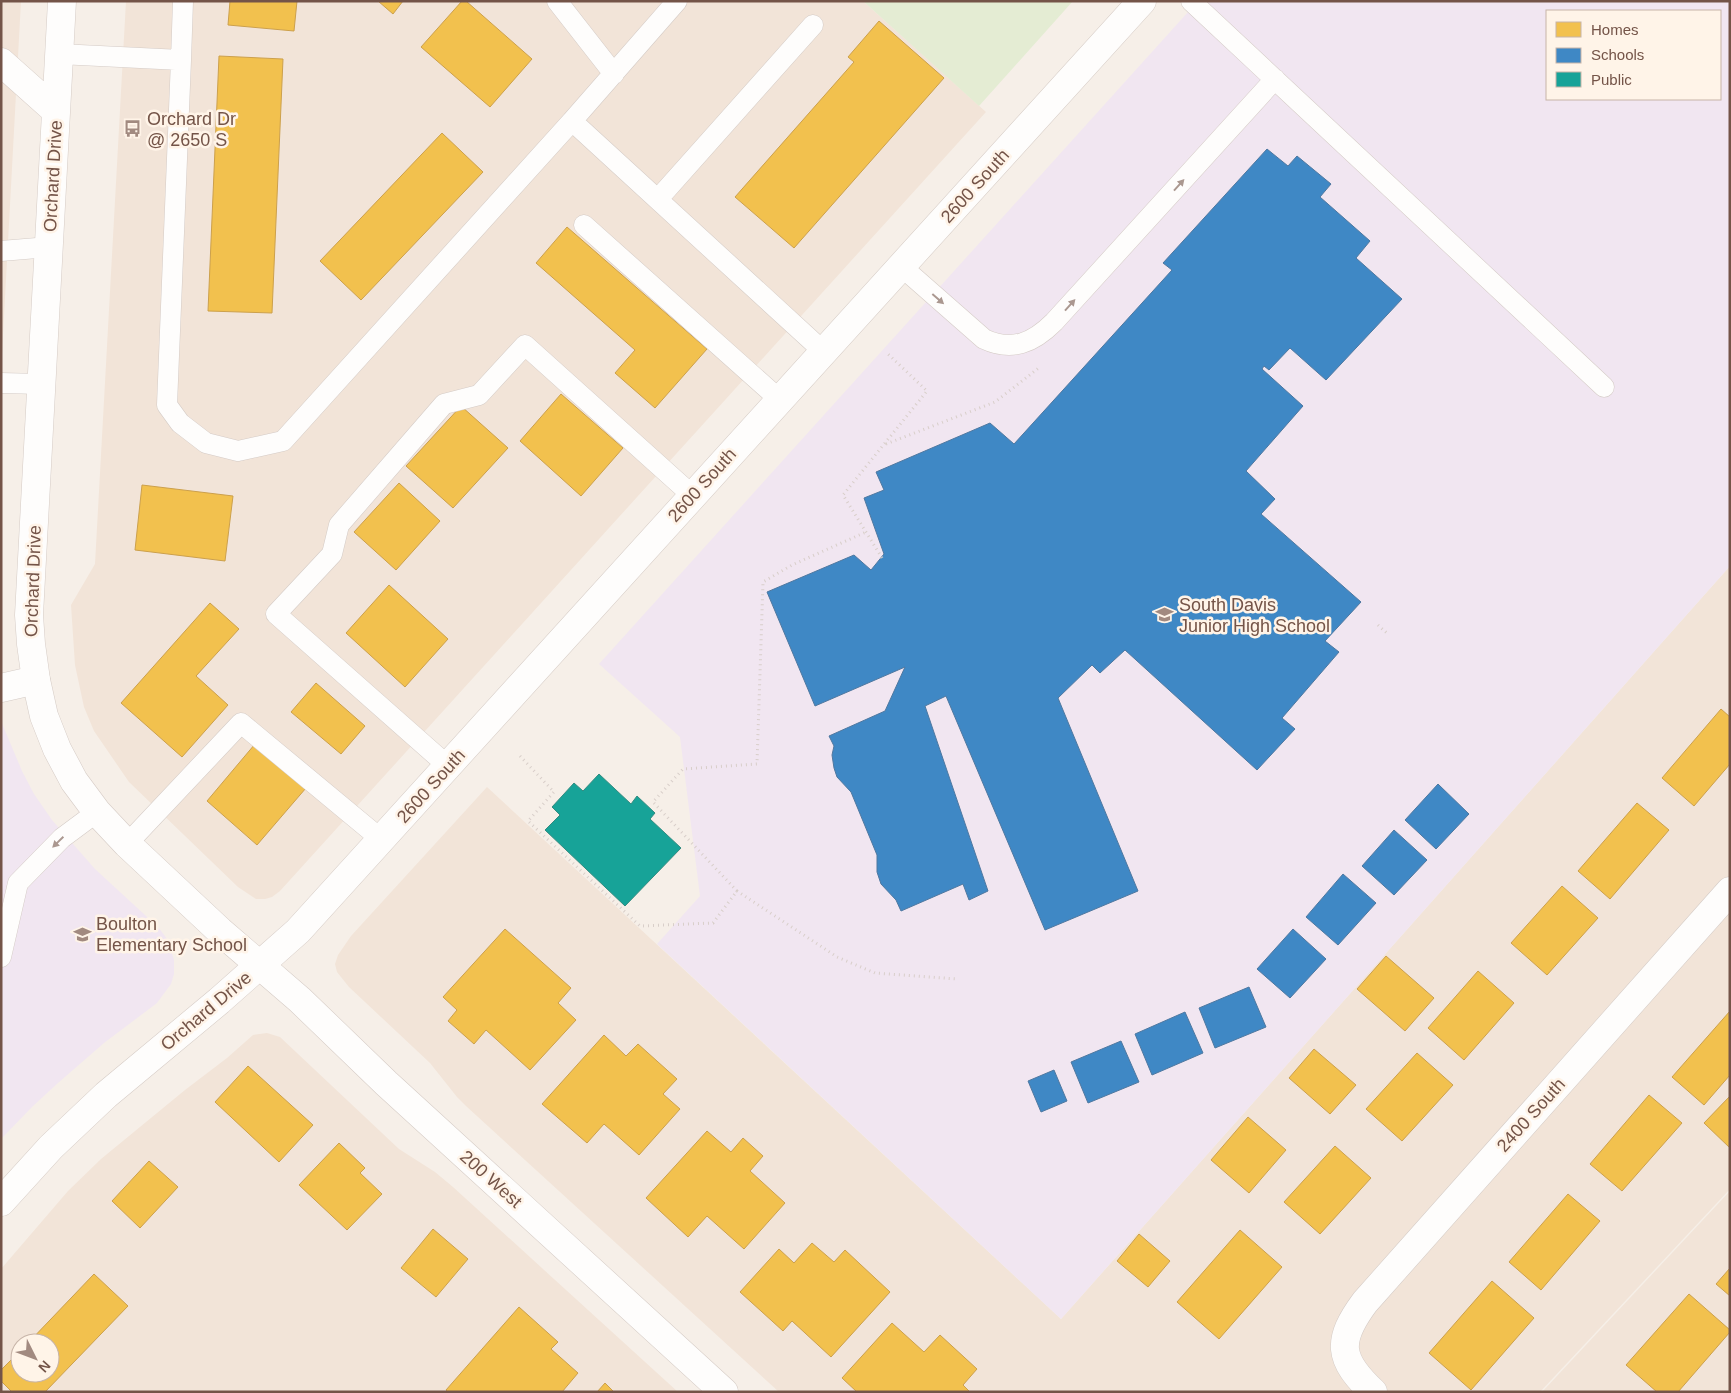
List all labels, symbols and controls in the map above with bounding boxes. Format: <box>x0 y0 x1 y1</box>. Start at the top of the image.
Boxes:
legend <box>1546 10 1721 100</box>
text: Homes <box>1591 21 1639 38</box>
text: Schools <box>1591 46 1644 63</box>
text: Public <box>1591 71 1632 88</box>
place label: Orchard Dr @ 2650 S <box>147 109 236 150</box>
bus stop icon: Orchard Dr @ 2650 S <box>123 119 143 139</box>
street label: Orchard Drive <box>40 120 66 232</box>
street label: 2600 South <box>937 145 1013 227</box>
one-way arrow <box>1173 179 1185 191</box>
one-way arrow <box>932 293 944 304</box>
one-way arrow <box>1064 299 1076 311</box>
street label: 2600 South <box>664 444 740 526</box>
street label: Orchard Drive <box>21 525 45 637</box>
place label: South Davis Junior High School <box>1179 595 1330 636</box>
school or university icon: South Davis Junior High School <box>1155 605 1175 625</box>
street label: 2600 South <box>393 745 469 827</box>
one-way arrow <box>52 836 64 848</box>
place label: Boulton Elementary School <box>96 914 247 955</box>
school or university icon: Boulton Elementary School <box>72 924 92 944</box>
street label: Orchard Drive <box>157 967 255 1055</box>
street label: 2400 South <box>1493 1074 1569 1156</box>
street label: 200 West <box>456 1146 526 1212</box>
north arrow <box>10 1333 60 1383</box>
text: N <box>35 1358 54 1376</box>

